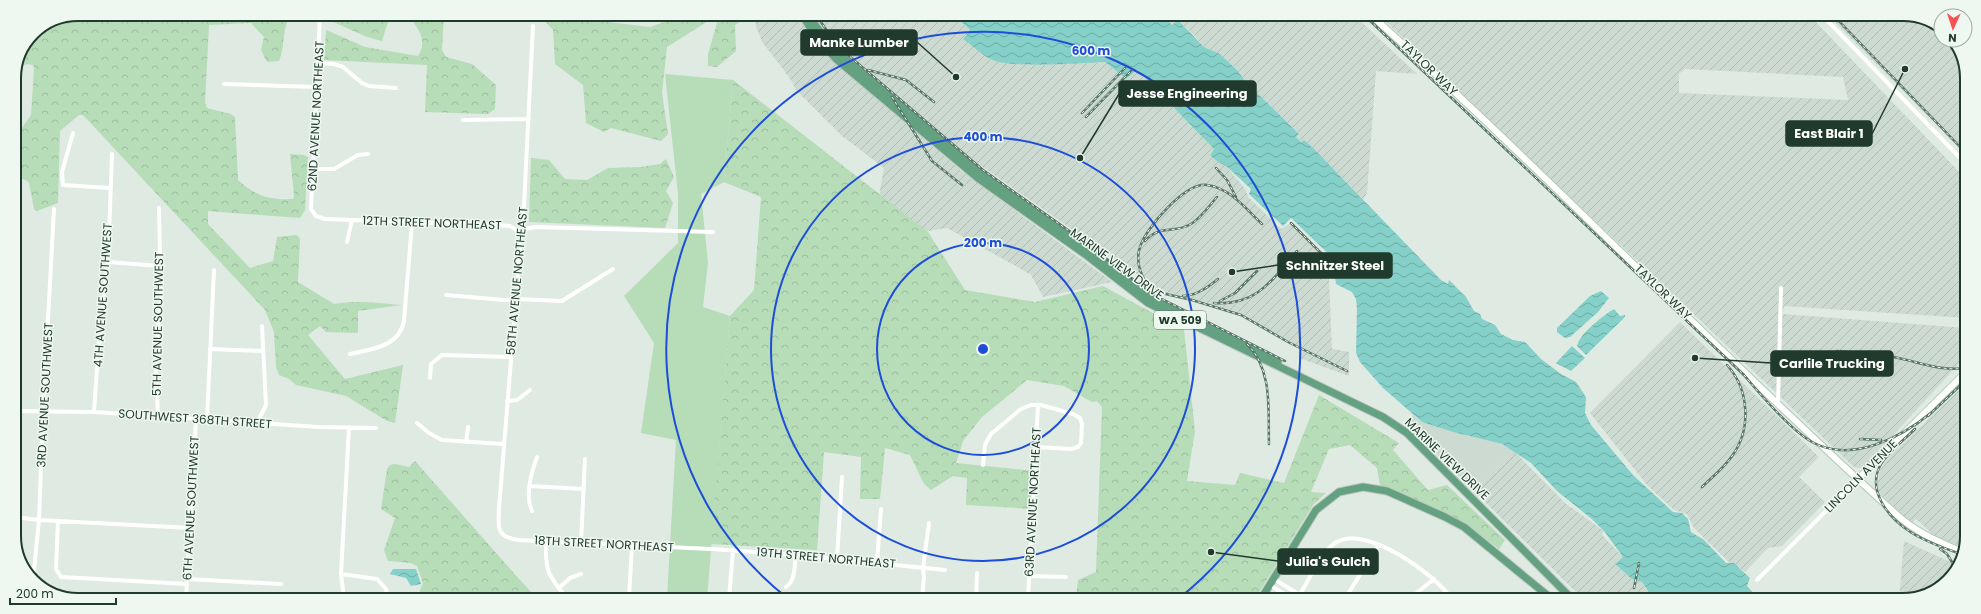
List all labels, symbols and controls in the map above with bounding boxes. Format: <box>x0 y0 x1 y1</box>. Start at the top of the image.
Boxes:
north arrow <box>1933 8 1973 48</box>
callout: Manke Lumber <box>801 30 917 55</box>
text: N <box>1948 30 1957 46</box>
text: Manke Lumber <box>809 33 909 52</box>
street label: TAYLOR WAY <box>1397 36 1462 99</box>
street label: 62ND AVENUE NORTHEAST <box>303 40 328 192</box>
text: 600 m <box>1072 42 1111 59</box>
callout: Jesse Engineering <box>1119 81 1256 106</box>
text: Jesse Engineering <box>1126 84 1248 103</box>
callout: East Blair 1 <box>1786 121 1872 146</box>
text: East Blair 1 <box>1794 124 1864 143</box>
text: 400 m <box>963 128 1003 145</box>
street label: 58TH AVENUE NORTHEAST <box>502 205 532 356</box>
street label: 12TH STREET NORTHEAST <box>362 212 502 233</box>
street label: 4TH AVENUE SOUTHWEST <box>89 222 116 368</box>
street label: MARINE VIEW DRIVE <box>1067 224 1167 303</box>
text: 200 m <box>964 234 1002 251</box>
street label: 5TH AVENUE SOUTHWEST <box>148 251 167 396</box>
callout: Schnitzer Steel <box>1278 253 1392 278</box>
text: Schnitzer Steel <box>1286 256 1384 275</box>
street label: TAYLOR WAY <box>1631 260 1696 323</box>
road number: WA 509 <box>1154 311 1206 329</box>
street label: 3RD AVENUE SOUTHWEST <box>32 322 57 468</box>
centre of rings <box>976 342 990 356</box>
callout: Carlile Trucking <box>1771 351 1893 376</box>
text: Carlile Trucking <box>1779 354 1885 373</box>
street label: SOUTHWEST 368TH STREET <box>118 405 273 432</box>
street label: MARINE VIEW DRIVE <box>1401 414 1493 504</box>
street label: 63RD AVENUE NORTHEAST <box>1020 426 1045 577</box>
street label: 6TH AVENUE SOUTHWEST <box>178 435 203 581</box>
street label: LINCOLN AVENUE <box>1820 435 1901 516</box>
street label: 18TH STREET NORTHEAST <box>534 531 675 556</box>
street label: 19TH STREET NORTHEAST <box>756 543 897 572</box>
callout: Julia's Gulch <box>1278 549 1378 574</box>
text: Julia's Gulch <box>1286 552 1371 571</box>
scale bar <box>10 580 116 606</box>
text: 200 m <box>16 585 54 602</box>

